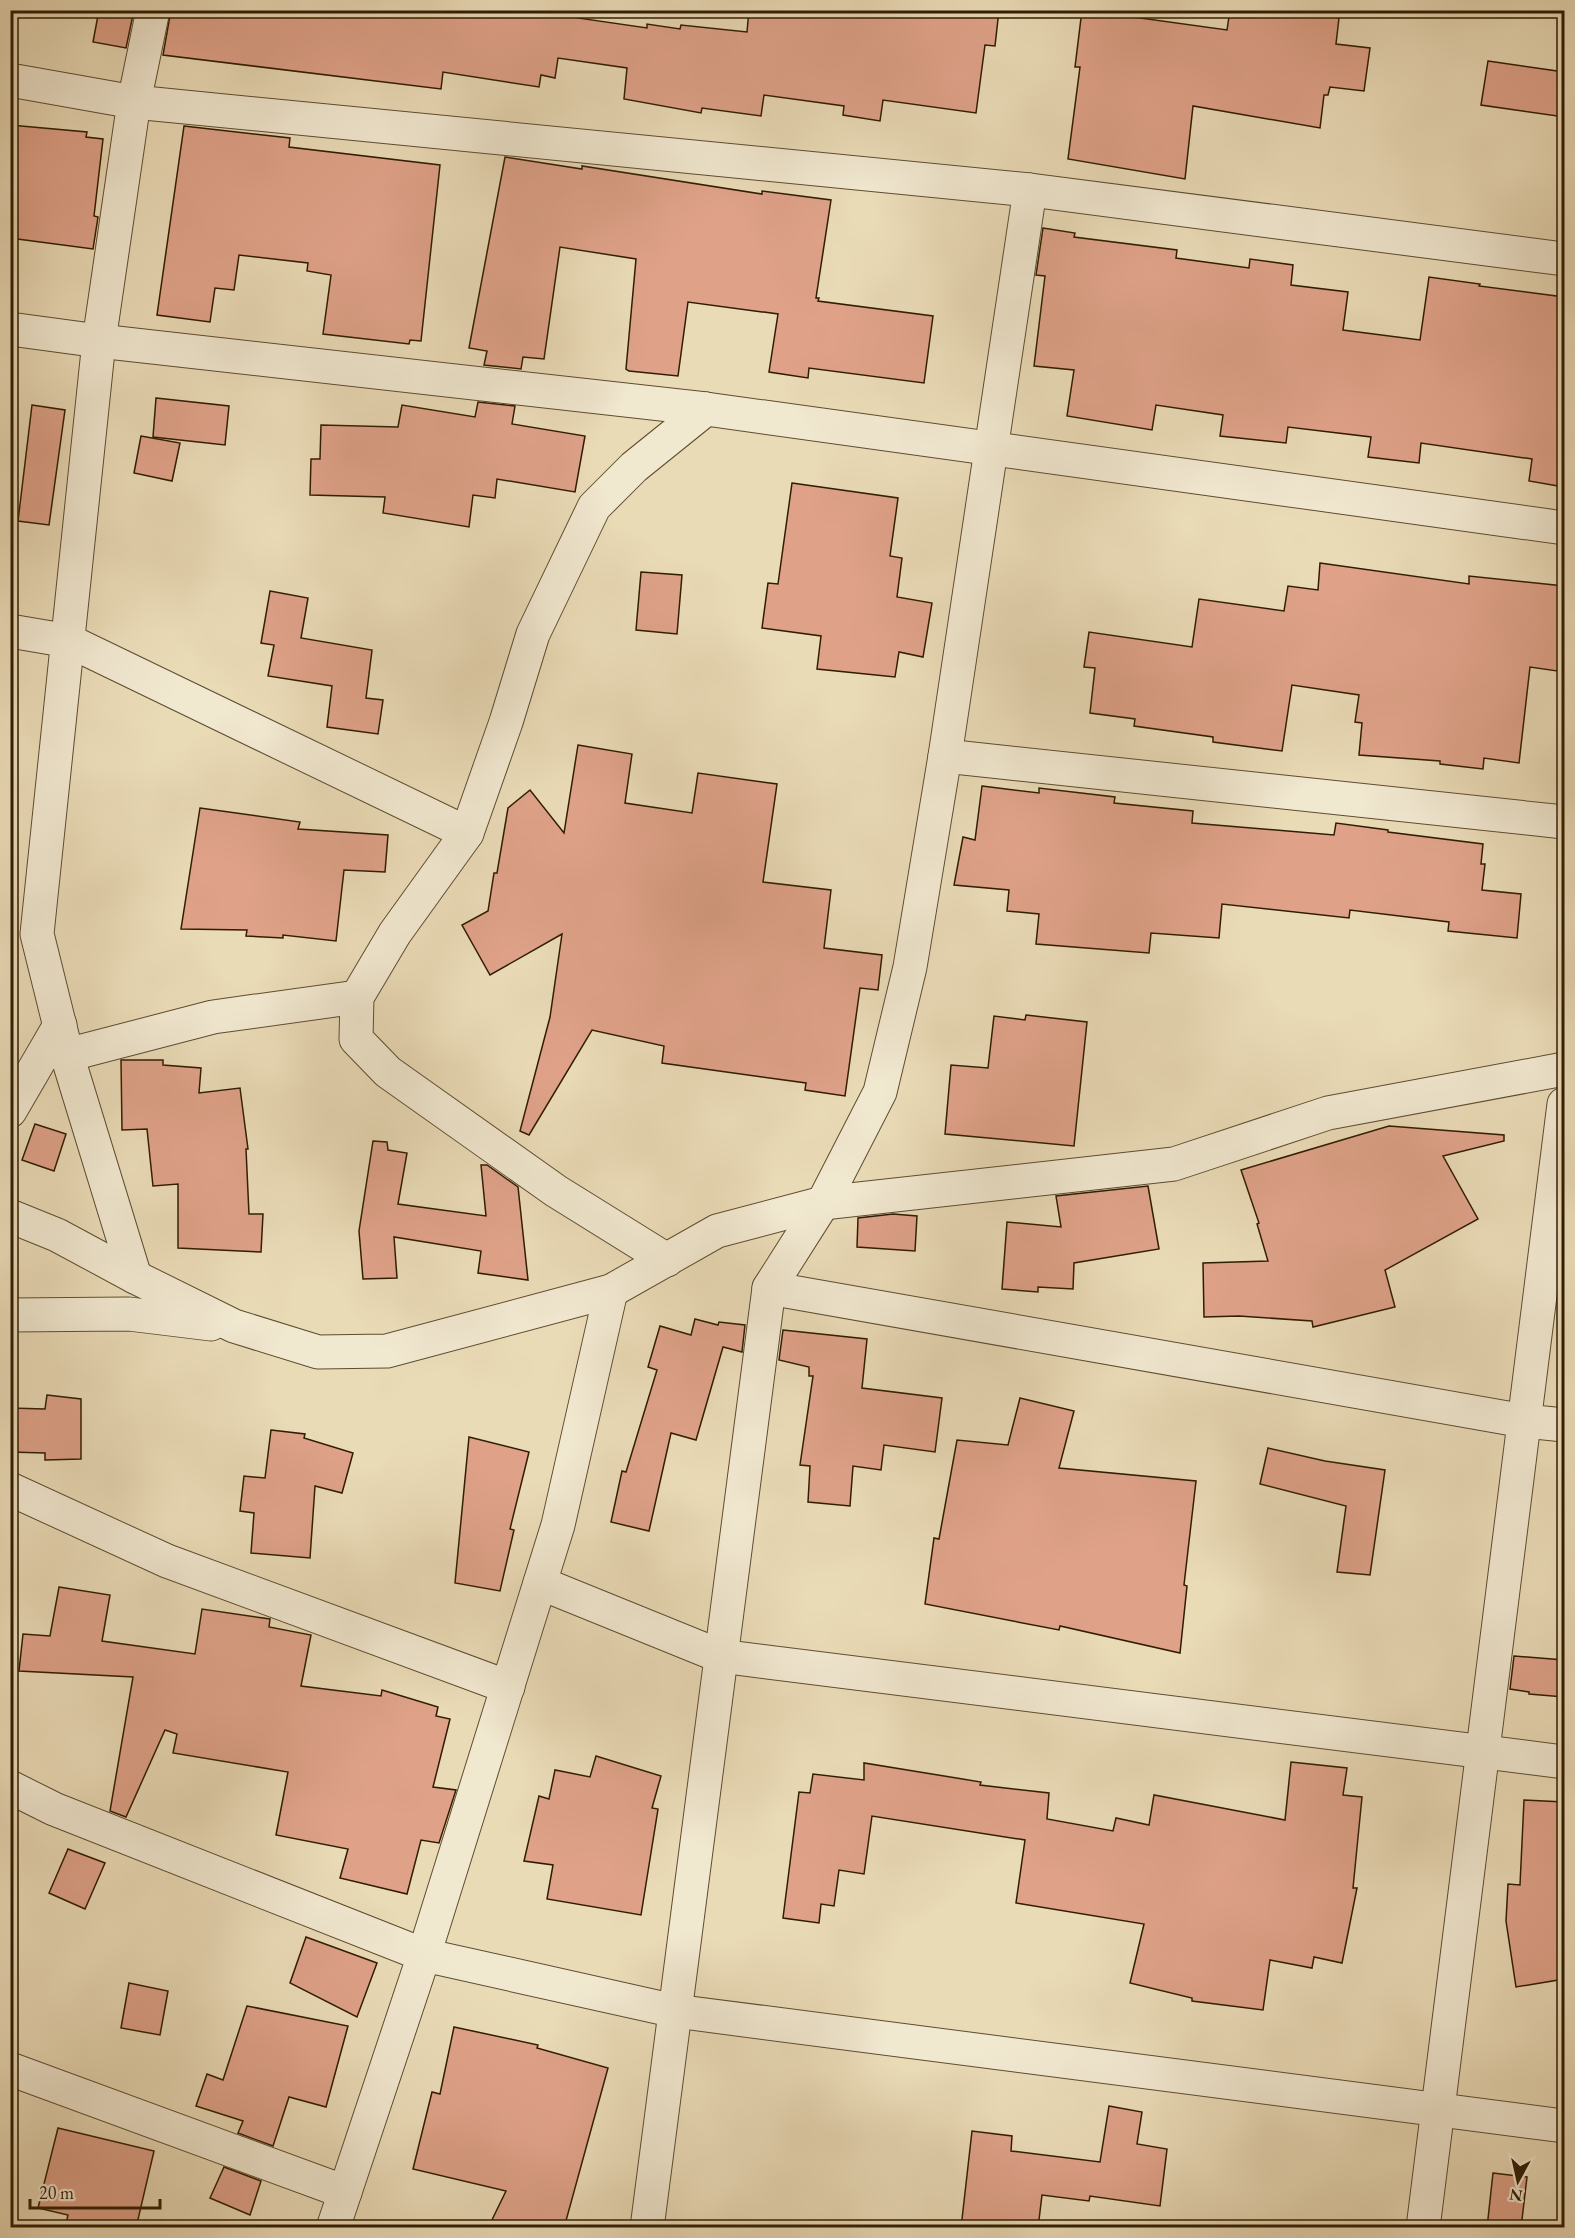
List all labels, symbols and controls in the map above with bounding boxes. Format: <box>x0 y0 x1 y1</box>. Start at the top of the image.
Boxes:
north arrow <box>1488 2151 1548 2211</box>
scale bar <box>30 2172 160 2210</box>
text: 20 m <box>39 2181 74 2204</box>
text: N <box>1508 2184 1524 2207</box>

